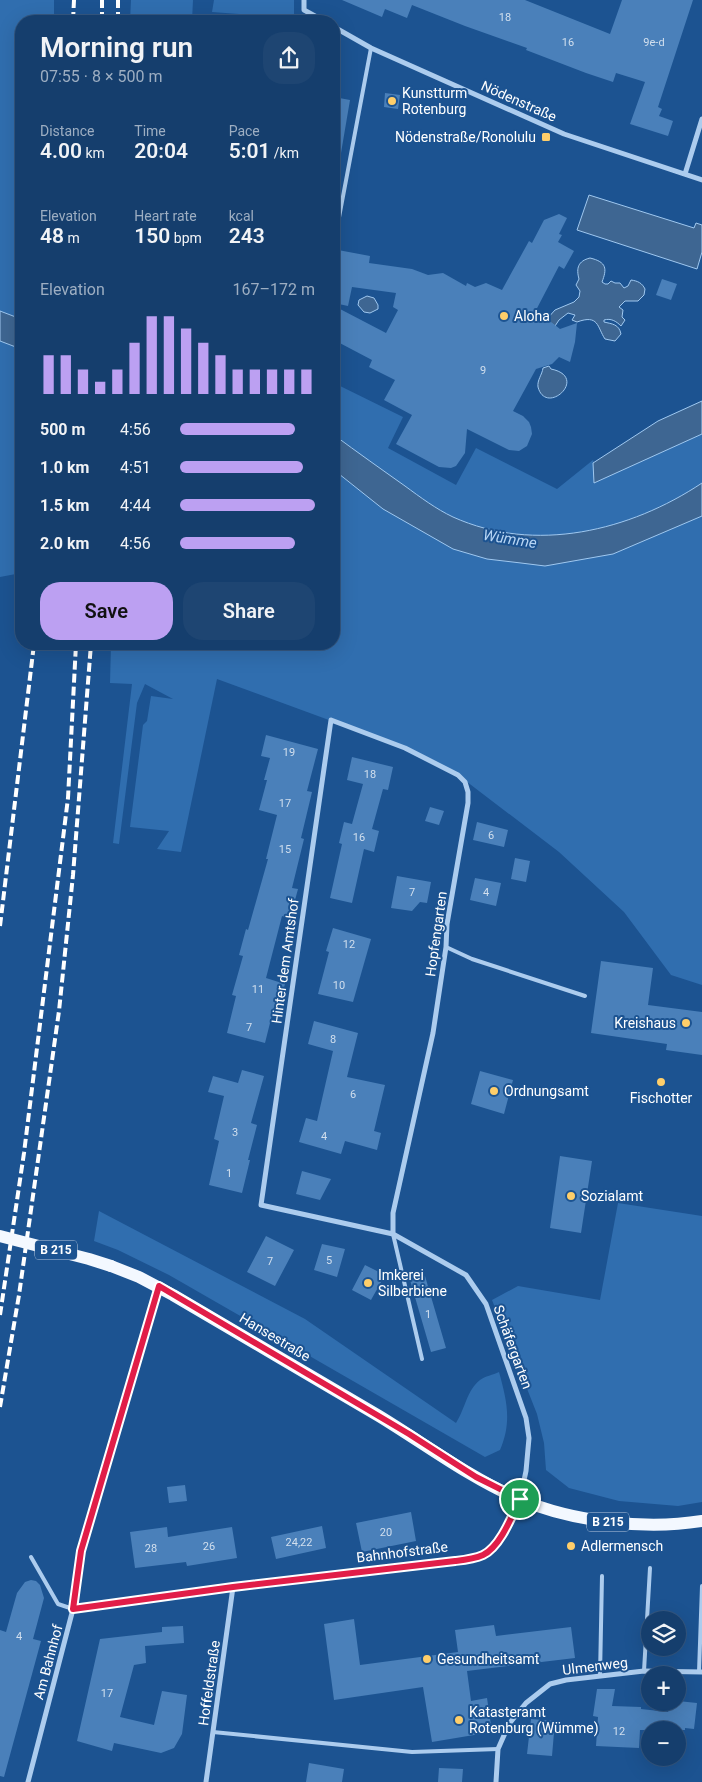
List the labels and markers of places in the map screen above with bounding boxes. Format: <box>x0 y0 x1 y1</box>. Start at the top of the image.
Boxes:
place label: Kunstturm Rotenburg <box>402 85 467 117</box>
marker: Kunstturm Rotenburg <box>386 95 398 107</box>
place label: Nödenstraße/Ronolulu <box>395 129 536 145</box>
marker: Nödenstraße/Ronolulu <box>540 131 552 143</box>
place label: Aloha <box>514 308 550 324</box>
marker: Aloha <box>498 310 510 322</box>
place label: Kreishaus <box>614 1015 676 1031</box>
marker: Kreishaus <box>680 1017 692 1029</box>
marker: Fischotter <box>655 1076 667 1088</box>
place label: Ordnungsamt <box>504 1083 589 1099</box>
marker: Ordnungsamt <box>488 1085 500 1097</box>
place label: Fischotter <box>630 1090 693 1106</box>
place label: Sozialamt <box>581 1188 643 1204</box>
marker: Sozialamt <box>565 1190 577 1202</box>
place label: Imkerei Silberbiene <box>378 1267 447 1299</box>
marker: Imkerei Silberbiene <box>362 1277 374 1289</box>
pin <box>499 1478 541 1520</box>
place label: Adlermensch <box>581 1538 663 1554</box>
marker: Adlermensch <box>565 1540 577 1552</box>
place label: Gesundheitsamt <box>437 1651 540 1667</box>
marker: Gesundheitsamt <box>421 1653 433 1665</box>
place label: Katasteramt Rotenburg (Wümme) <box>469 1704 599 1737</box>
marker: Katasteramt Rotenburg (Wümme) <box>453 1714 465 1726</box>

